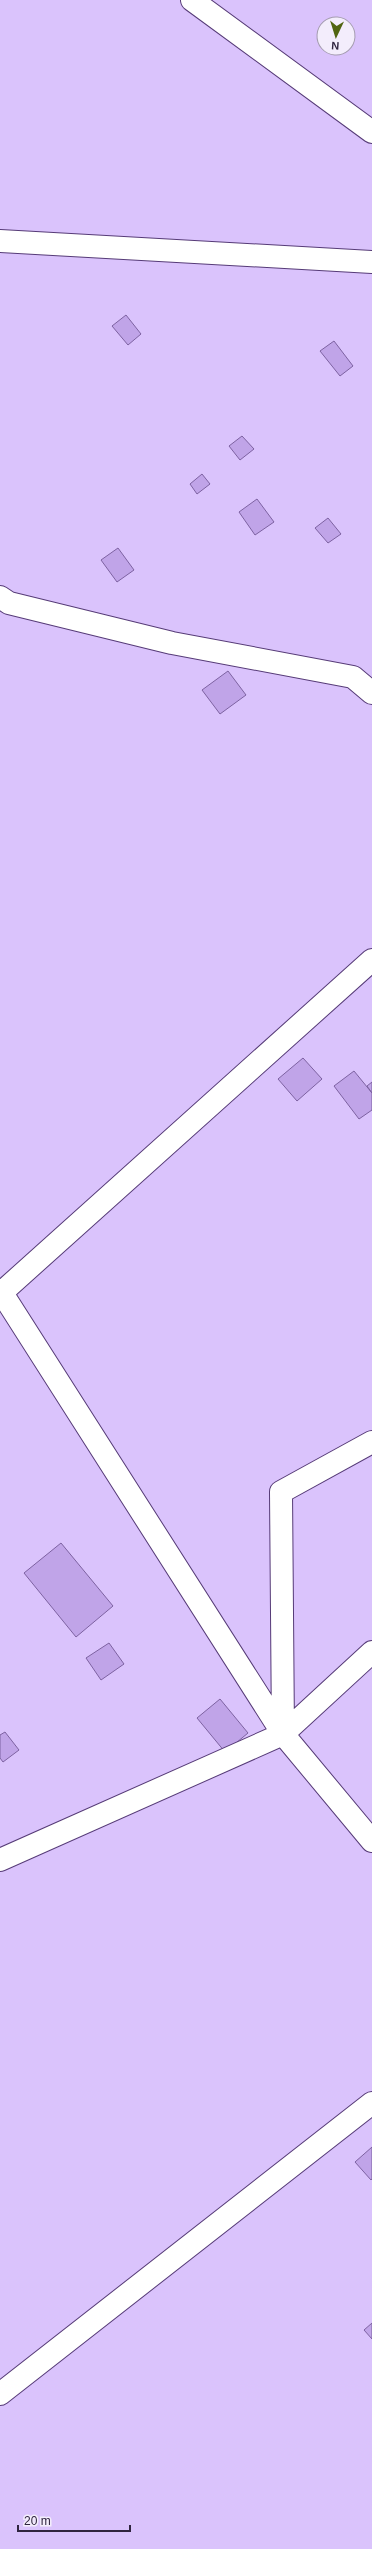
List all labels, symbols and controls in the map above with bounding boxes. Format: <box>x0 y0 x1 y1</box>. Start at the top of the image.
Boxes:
north arrow <box>316 16 356 56</box>
text: N <box>331 40 340 52</box>
scale bar <box>18 2507 130 2533</box>
text: 20 m <box>24 2514 51 2528</box>

